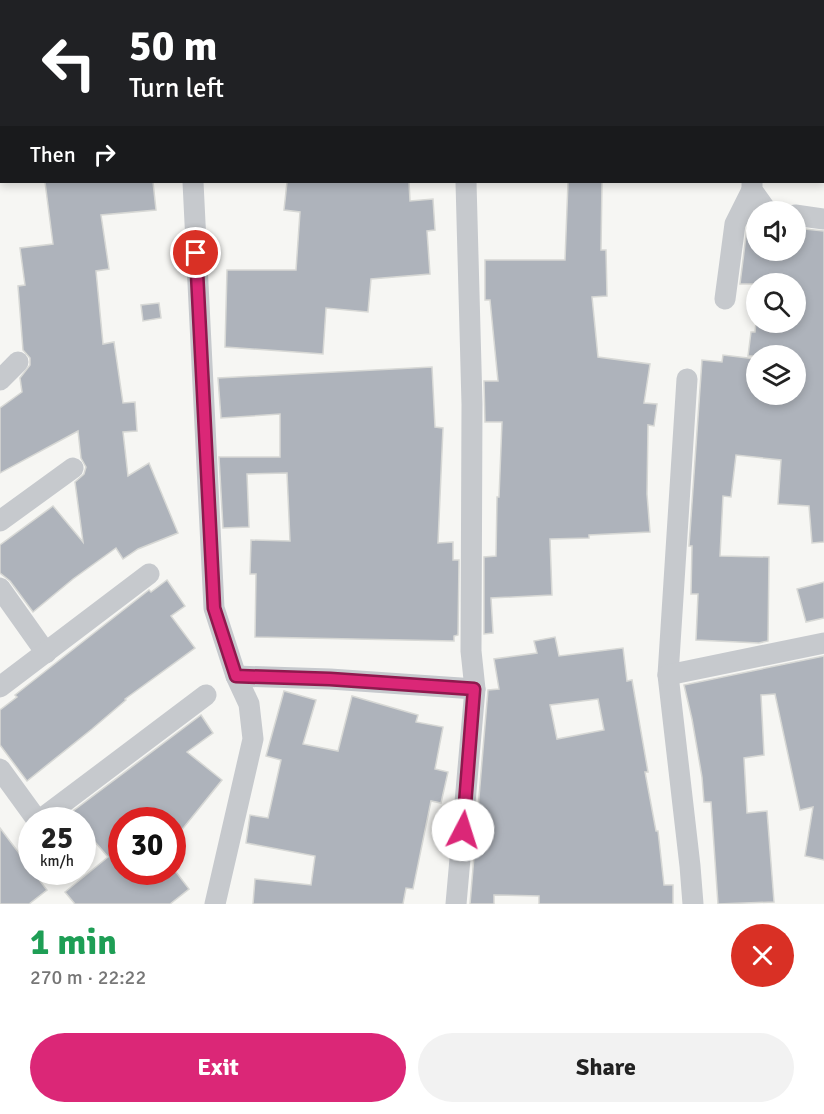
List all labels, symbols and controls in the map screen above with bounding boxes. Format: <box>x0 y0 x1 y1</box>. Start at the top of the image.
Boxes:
text: 50 m <box>129 21 218 72</box>
icon: left <box>30 24 108 102</box>
text: Turn left <box>129 72 224 105</box>
icon: right <box>88 138 121 171</box>
text: Then <box>30 141 76 168</box>
map controls <box>746 201 806 405</box>
button: sound <box>746 201 806 261</box>
pin <box>170 227 221 278</box>
icon: arrive <box>179 236 212 269</box>
button: search <box>746 273 806 333</box>
button: layers <box>746 345 806 405</box>
position arrow <box>431 798 495 862</box>
speed limit sign: 30 <box>108 807 186 885</box>
text: 25 <box>41 820 73 857</box>
text: km/h <box>40 852 74 870</box>
text: 1 min <box>30 920 117 965</box>
button: close <box>731 924 794 987</box>
text: 270 m · 22:22 <box>30 965 146 990</box>
button: Exit <box>30 1033 406 1102</box>
button: Share <box>418 1033 794 1102</box>

